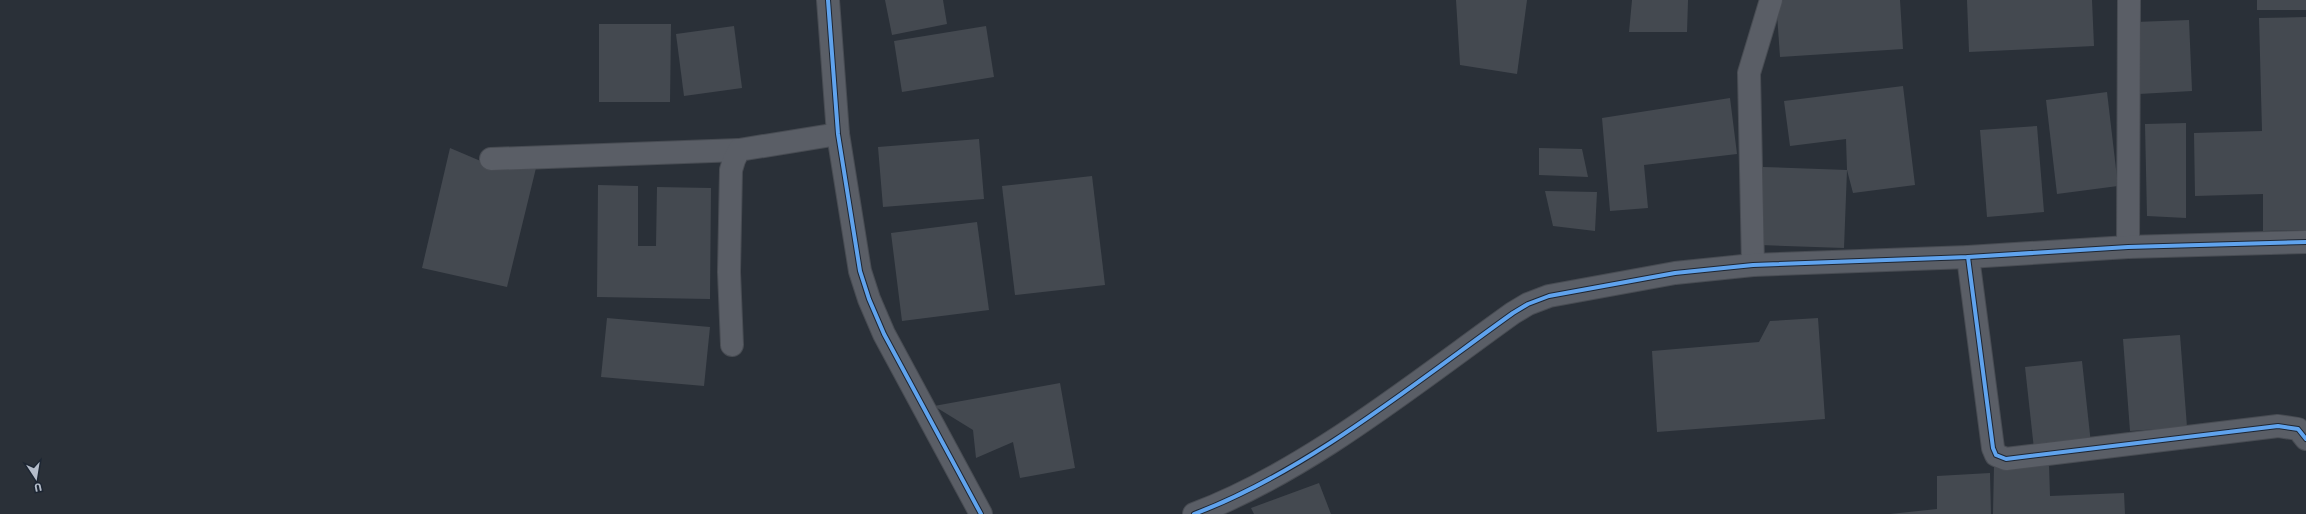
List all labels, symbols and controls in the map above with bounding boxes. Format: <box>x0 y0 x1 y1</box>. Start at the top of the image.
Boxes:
north arrow <box>16 458 56 498</box>
text: U <box>33 480 43 494</box>

